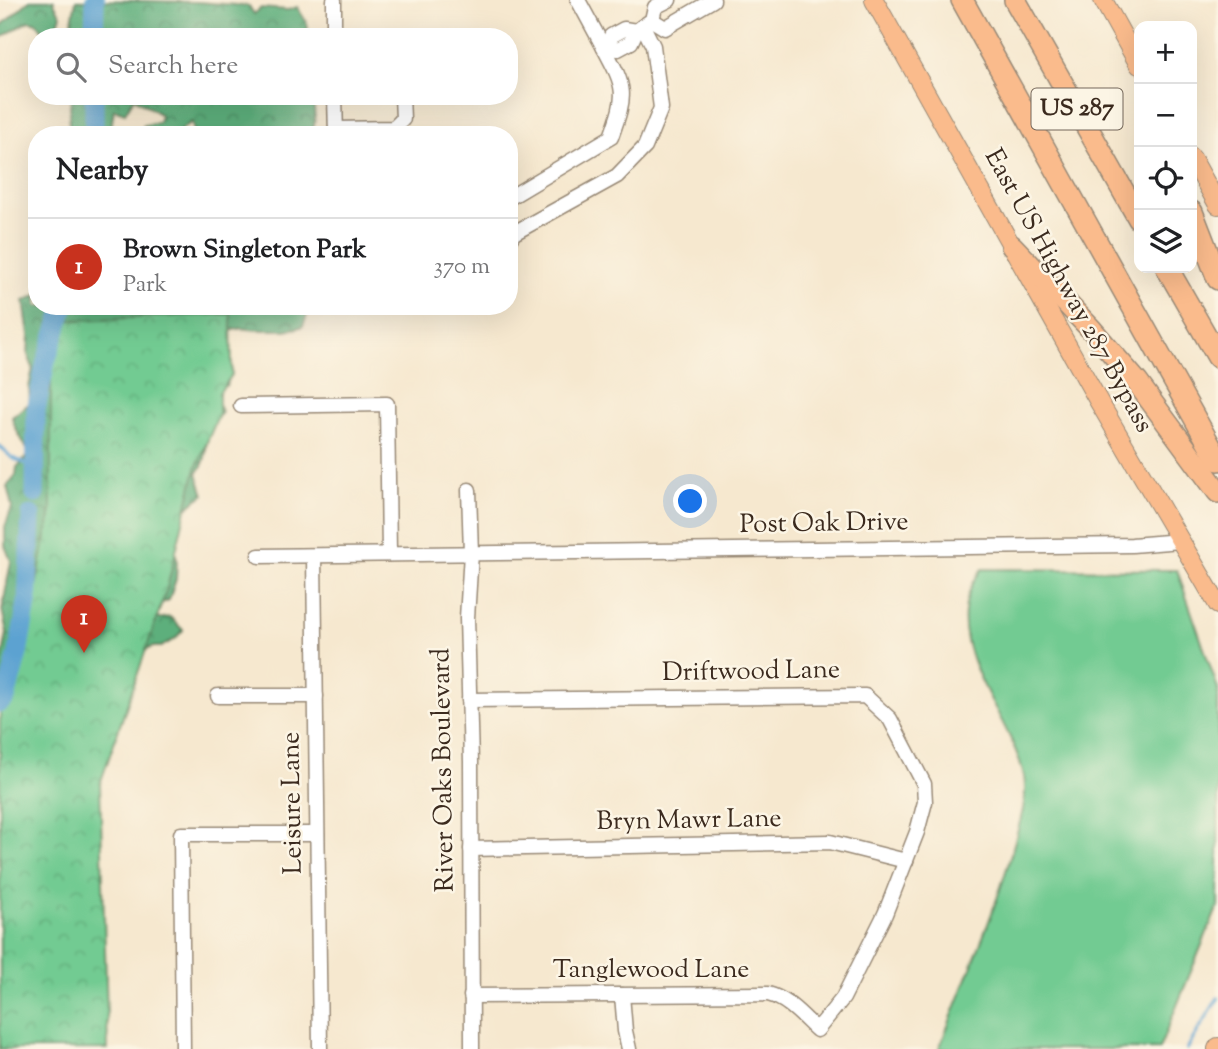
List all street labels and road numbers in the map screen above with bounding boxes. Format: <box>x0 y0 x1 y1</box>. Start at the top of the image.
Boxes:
road number: US 287 <box>1032 88 1122 130</box>
street label: East US Highway 287 Bypass <box>974 142 1162 440</box>
street label: Post Oak Drive <box>739 504 909 544</box>
street label: River Oaks Boulevard <box>423 647 465 892</box>
street label: Driftwood Lane <box>662 652 840 692</box>
street label: Leisure Lane <box>273 731 313 875</box>
street label: Bryn Mawr Lane <box>596 801 782 841</box>
street label: Tanglewood Lane <box>553 952 749 989</box>

